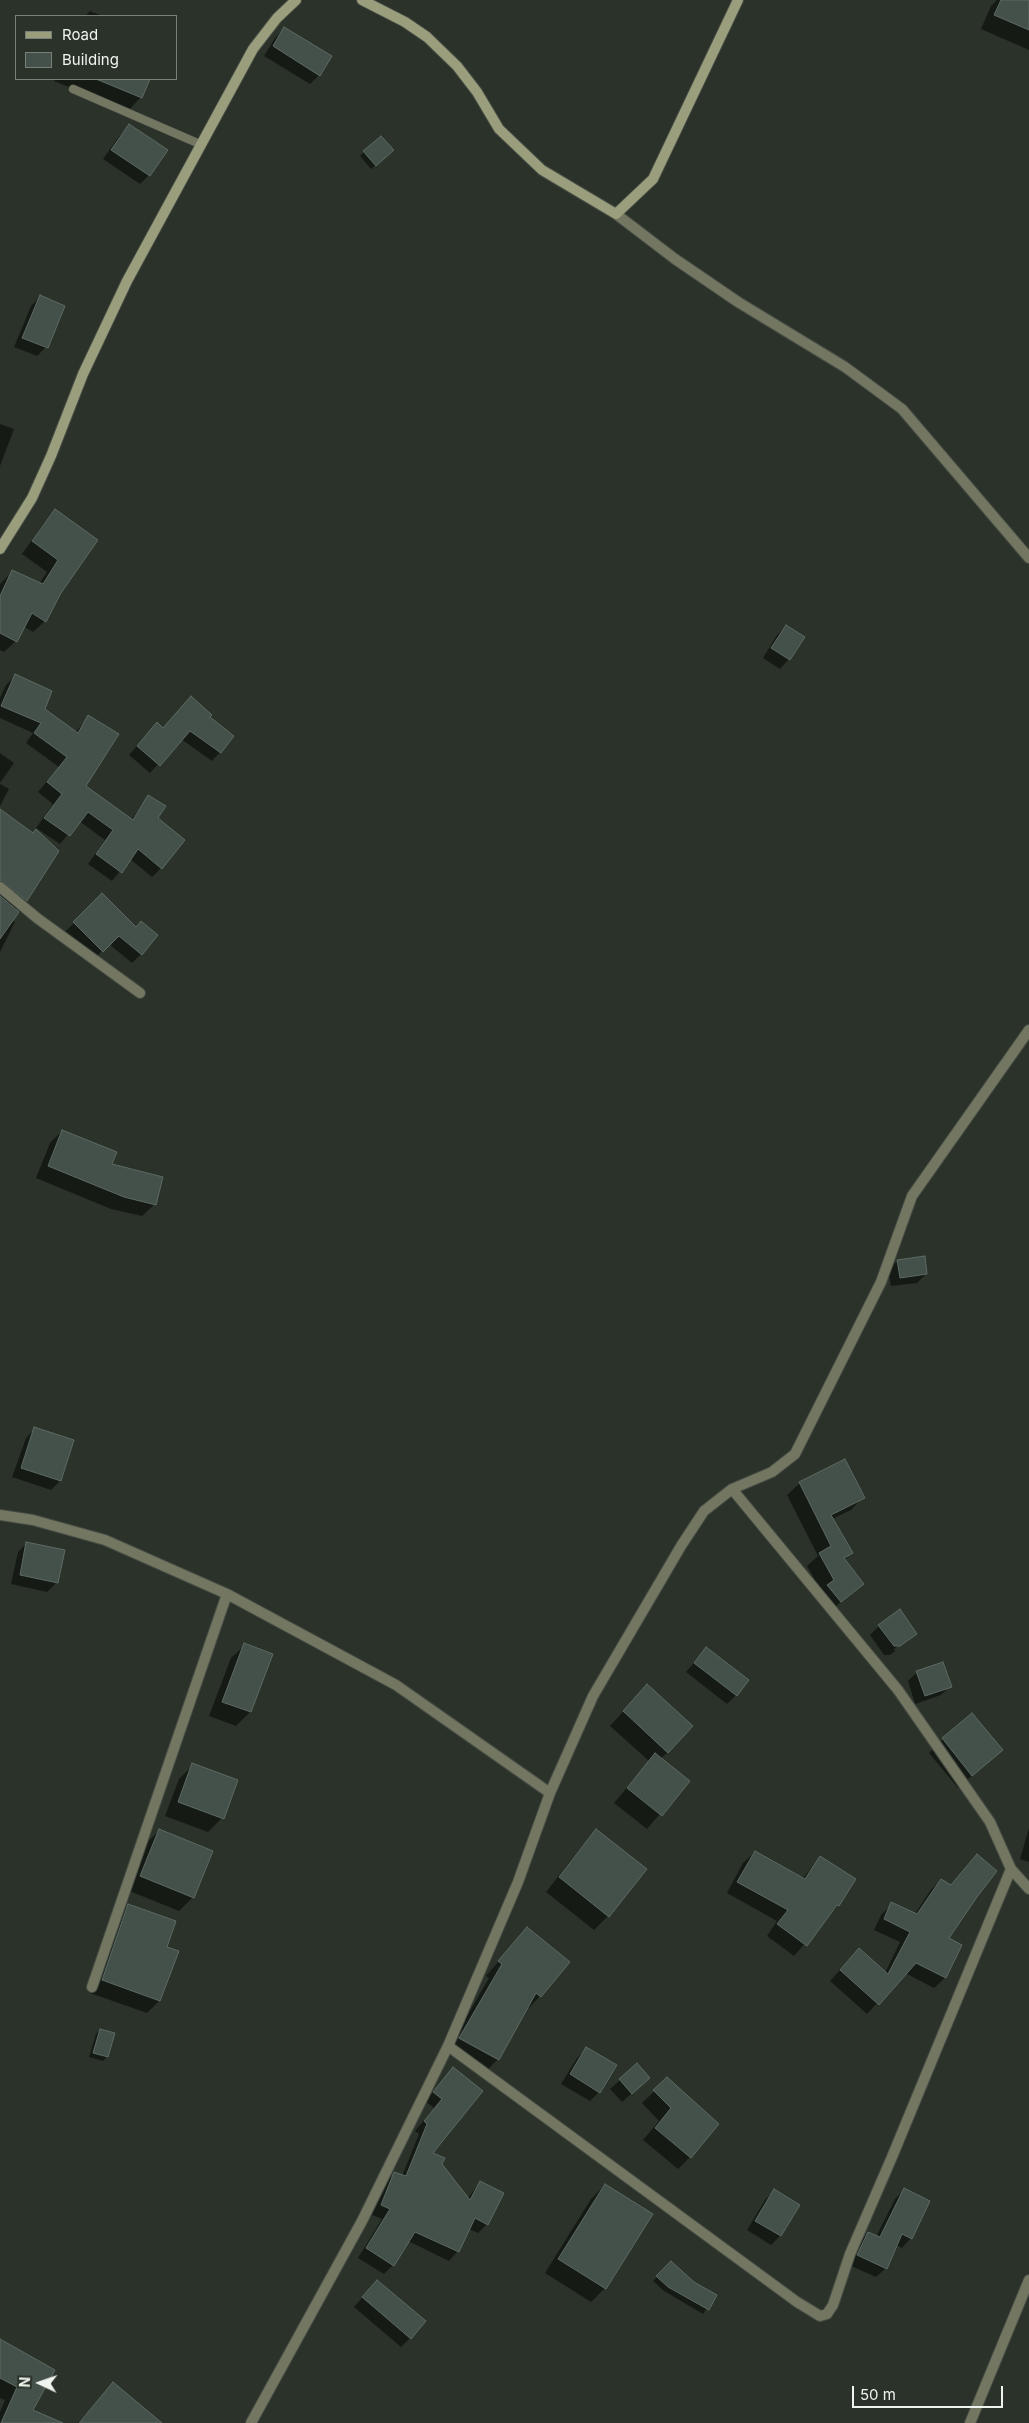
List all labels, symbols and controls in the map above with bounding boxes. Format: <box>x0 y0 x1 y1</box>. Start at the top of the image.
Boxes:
legend <box>15 15 178 80</box>
text: Road <box>62 25 98 44</box>
text: Building <box>62 50 119 69</box>
north arrow <box>15 2358 65 2408</box>
text: N <box>16 2376 33 2388</box>
scale bar <box>854 2376 1005 2408</box>
text: 50 m <box>860 2385 896 2404</box>

